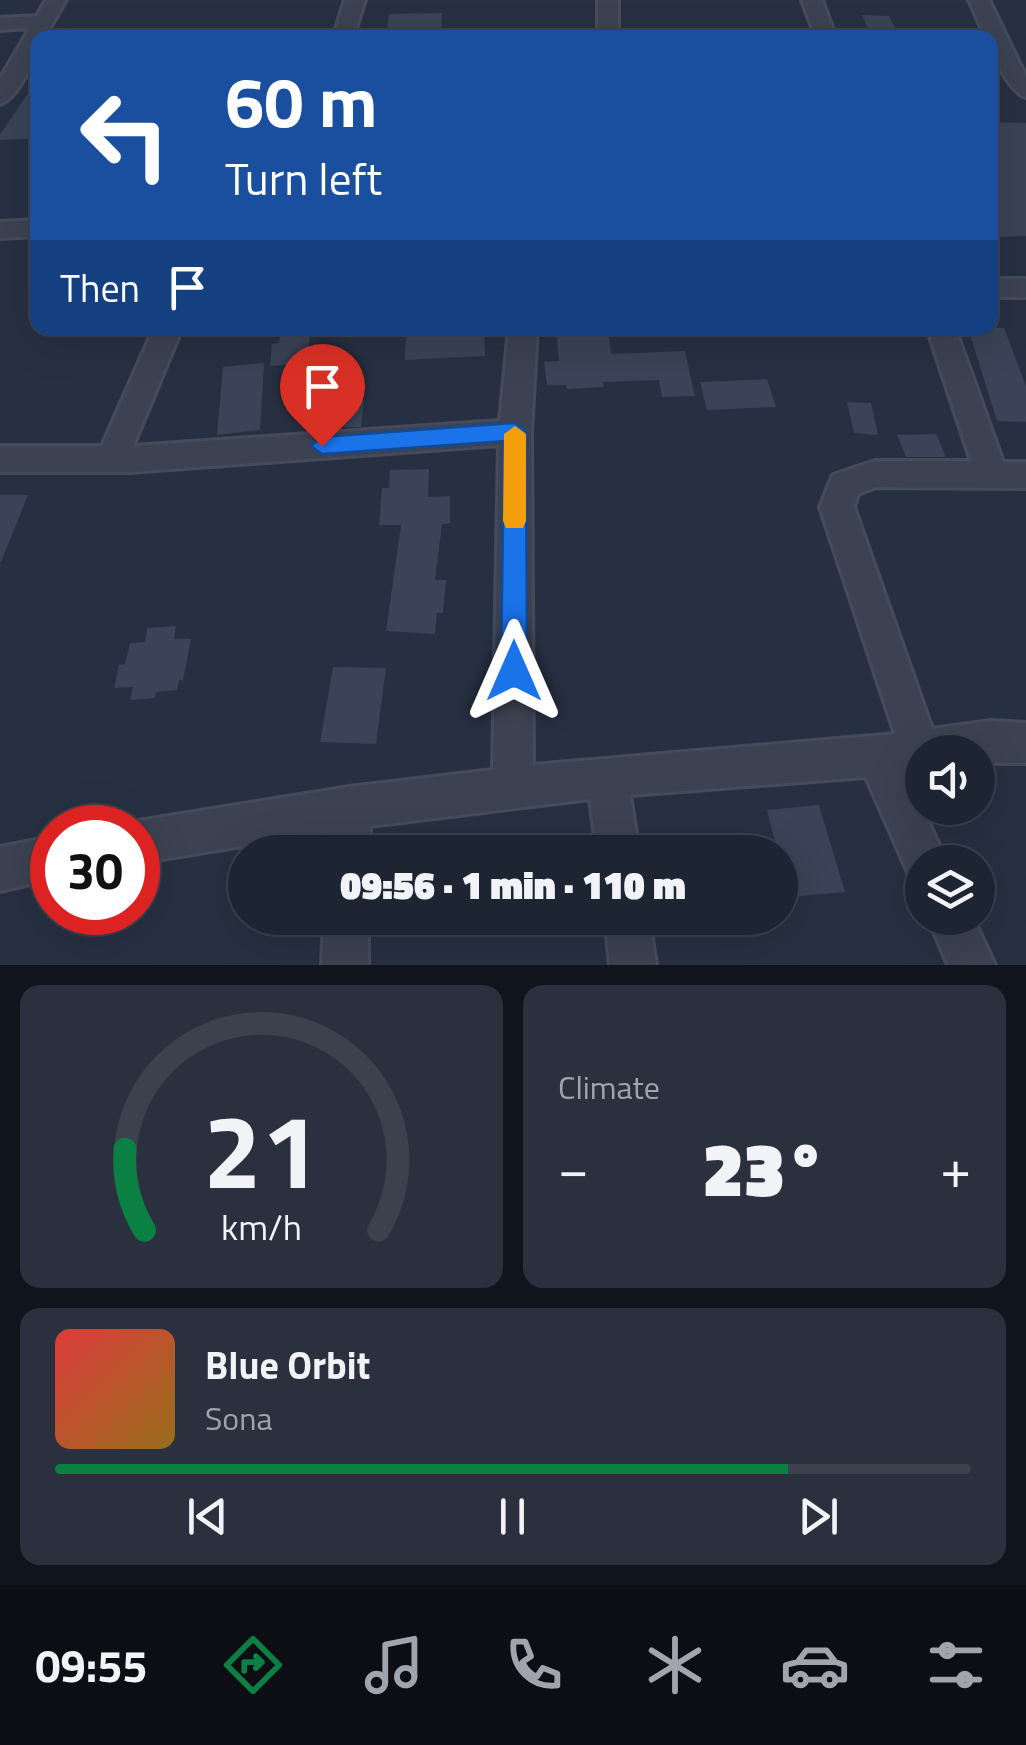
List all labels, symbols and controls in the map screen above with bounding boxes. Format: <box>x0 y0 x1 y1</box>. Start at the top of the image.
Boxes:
text: 60 m <box>225 48 378 154</box>
icon: left <box>60 70 190 200</box>
text: Turn left <box>225 144 382 212</box>
text: Then <box>60 259 140 317</box>
icon: arrive <box>160 260 215 315</box>
pin <box>280 344 365 447</box>
icon: arrive <box>295 359 350 414</box>
position arrow <box>462 619 566 723</box>
map controls <box>905 735 995 935</box>
button: sound <box>905 735 995 825</box>
speed limit sign: 30 <box>30 805 160 935</box>
button: layers <box>905 845 995 935</box>
text: 09:56 · 1 min · 110 m <box>340 856 686 914</box>
text: Climate <box>558 1063 660 1111</box>
text: 21 <box>203 1070 320 1228</box>
text: 23° <box>703 1111 826 1225</box>
text: − <box>558 1126 589 1209</box>
text: + <box>940 1126 971 1209</box>
text: km/h <box>221 1199 302 1254</box>
text: Blue Orbit <box>205 1336 370 1394</box>
text: Sona <box>205 1394 272 1442</box>
icon: previous <box>180 1489 235 1544</box>
icon: pause <box>485 1489 540 1544</box>
icon: next <box>791 1489 846 1544</box>
icon: directions <box>218 1630 288 1700</box>
icon: music <box>359 1630 429 1700</box>
icon: phone <box>499 1630 569 1700</box>
icon: climate <box>640 1630 710 1700</box>
icon: car <box>780 1630 850 1700</box>
icon: filters <box>921 1630 991 1700</box>
text: 09:55 <box>35 1631 148 1699</box>

